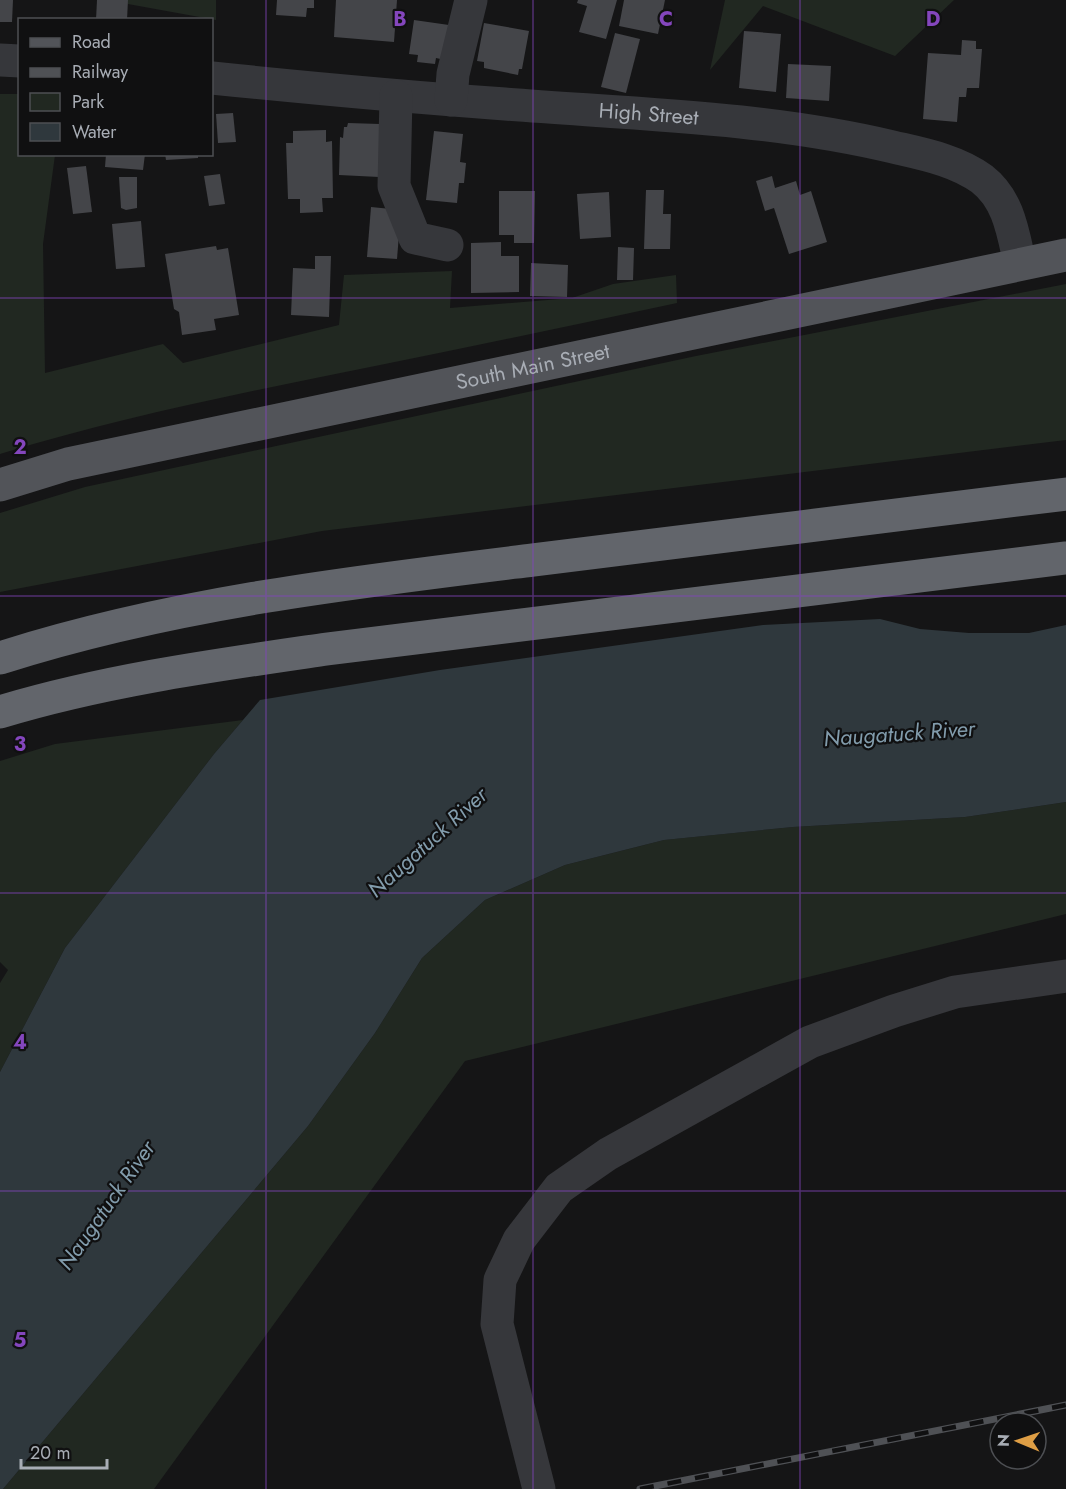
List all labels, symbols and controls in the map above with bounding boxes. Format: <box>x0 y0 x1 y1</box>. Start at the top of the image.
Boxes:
text: B <box>393 5 407 34</box>
text: C <box>659 5 673 34</box>
text: D <box>926 5 940 34</box>
legend <box>18 18 213 156</box>
text: Road <box>72 29 111 55</box>
text: Railway <box>72 59 128 85</box>
text: Park <box>72 89 104 115</box>
street label: High Street <box>598 96 700 133</box>
text: Water <box>72 119 117 145</box>
street label: South Main Street <box>453 336 612 397</box>
text: 2 <box>13 433 27 462</box>
water label: Naugatuck River <box>822 712 977 754</box>
text: 3 <box>14 730 26 759</box>
water label: Naugatuck River <box>360 778 495 905</box>
text: 4 <box>13 1028 27 1057</box>
water label: Naugatuck River <box>49 1132 164 1276</box>
text: 5 <box>14 1326 27 1355</box>
north arrow <box>988 1411 1048 1471</box>
scale bar <box>21 1432 106 1470</box>
text: N <box>992 1434 1015 1447</box>
text: 20 m <box>30 1440 70 1466</box>

